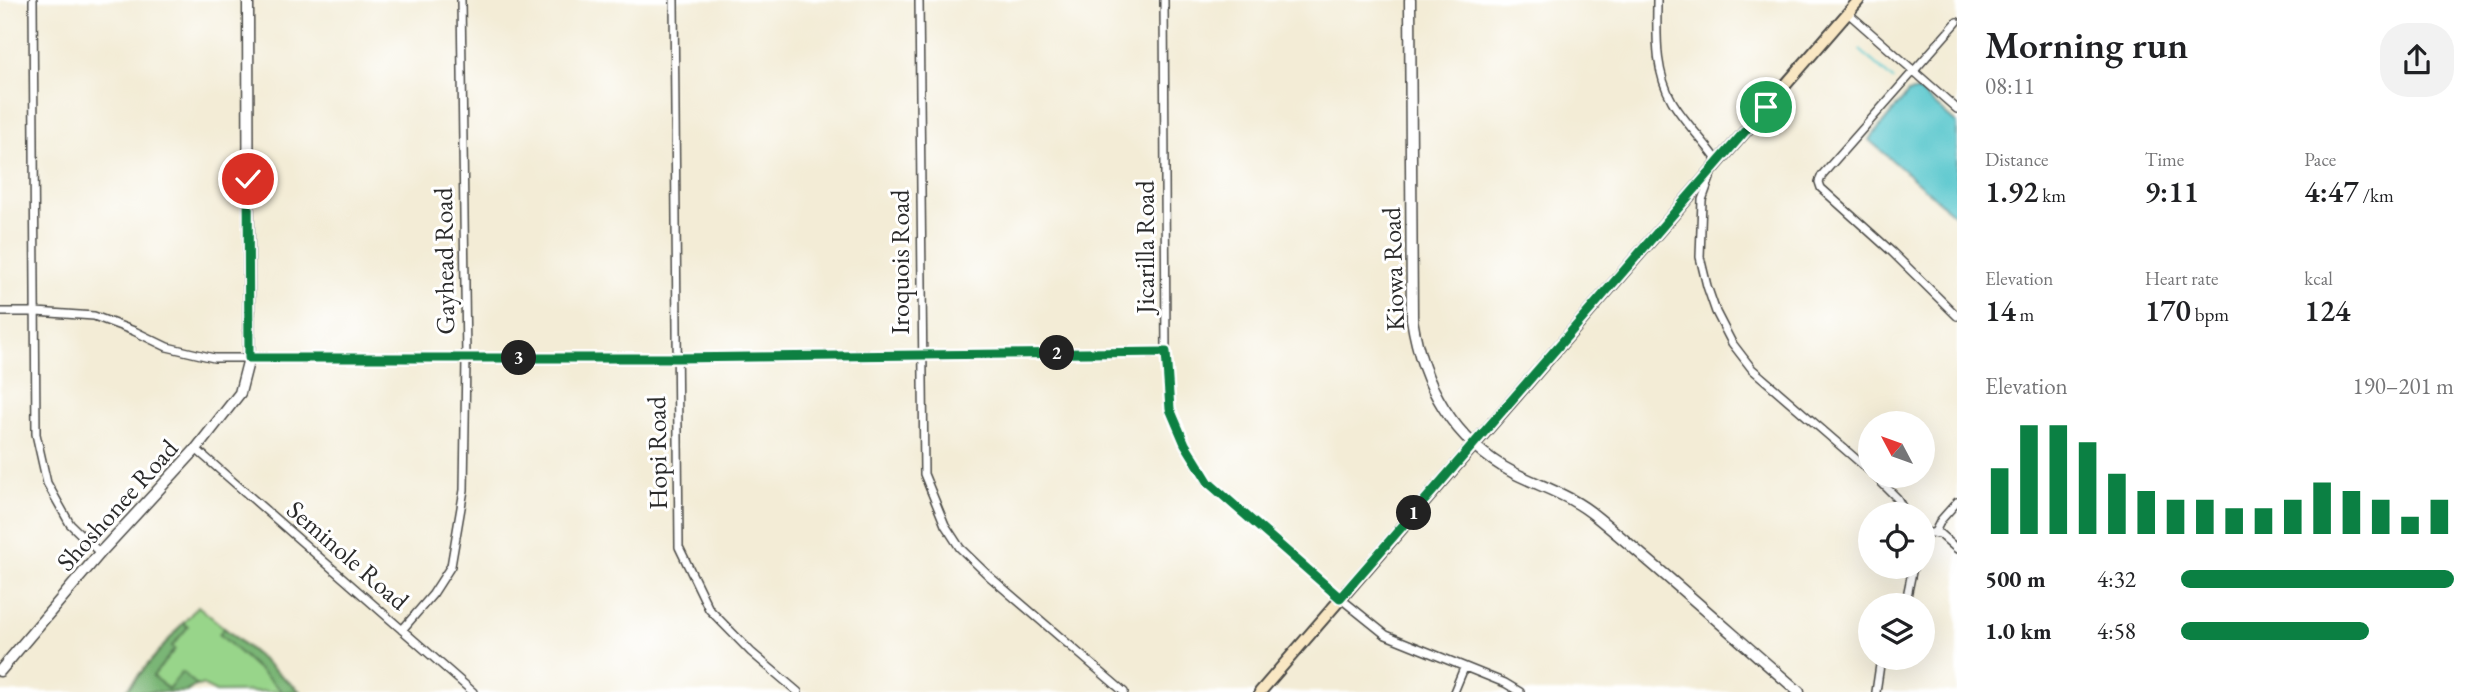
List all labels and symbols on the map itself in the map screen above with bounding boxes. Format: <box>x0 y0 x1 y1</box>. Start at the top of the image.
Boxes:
pin <box>1736 77 1796 137</box>
pin <box>218 149 278 209</box>
street label: Jicarilla Road <box>1128 180 1162 316</box>
street label: Gayhead Road <box>426 186 462 335</box>
street label: Iroquois Road <box>883 189 917 334</box>
street label: Kiowa Road <box>1374 206 1412 332</box>
pin: 2 <box>1040 336 1074 370</box>
pin: 3 <box>502 340 536 376</box>
street label: Hopi Road <box>639 395 675 510</box>
north arrow <box>1858 411 1936 488</box>
street label: Shoshonee Road <box>49 431 186 578</box>
street label: Seminole Road <box>280 493 417 618</box>
pin: 1 <box>1396 496 1432 530</box>

